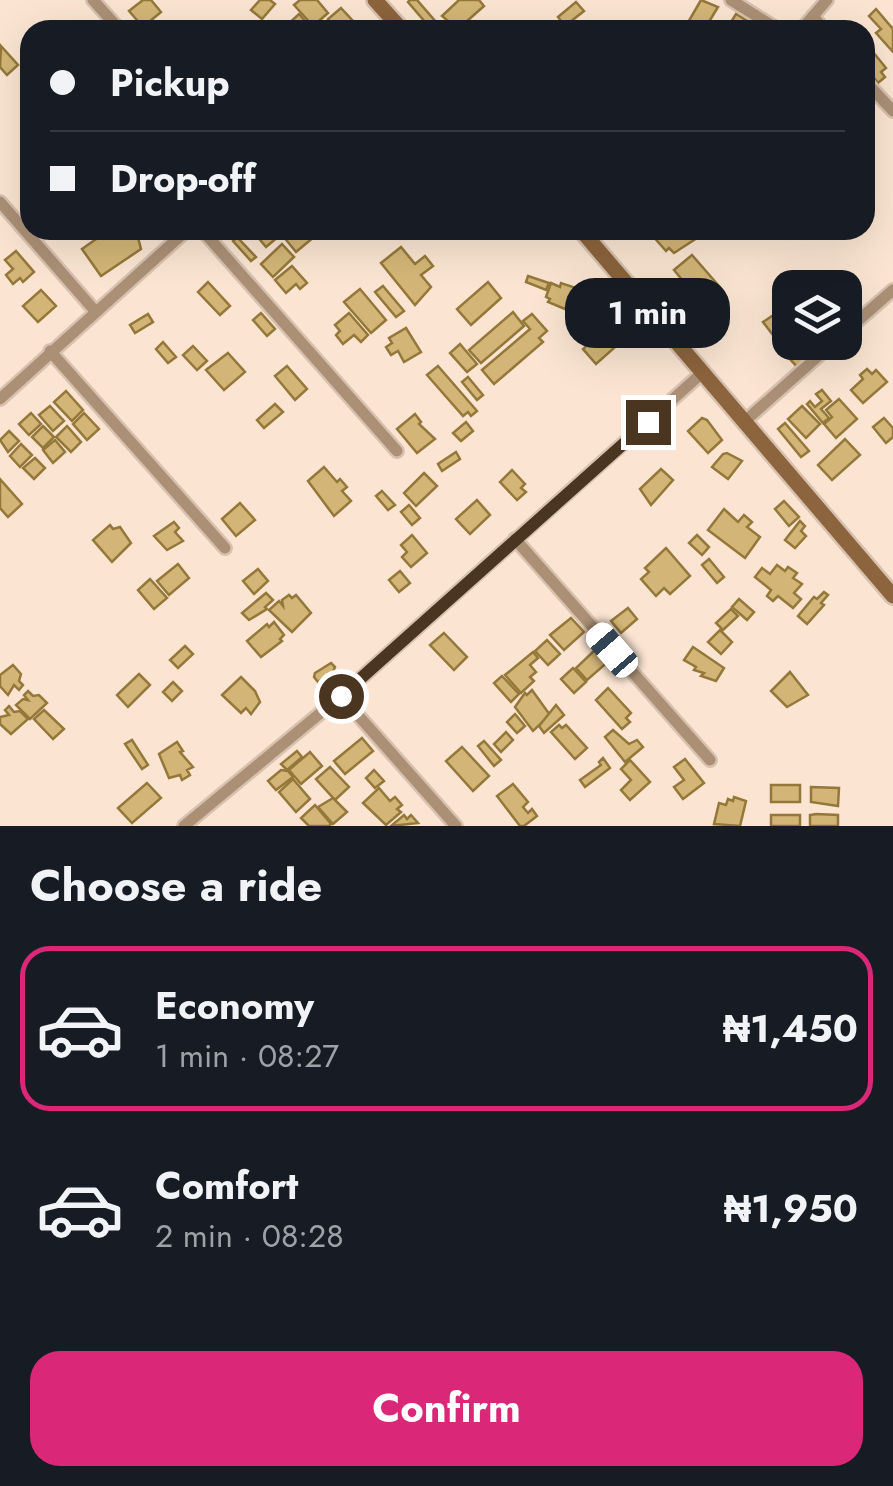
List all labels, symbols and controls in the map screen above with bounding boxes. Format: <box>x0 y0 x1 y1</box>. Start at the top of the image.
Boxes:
text: Pickup <box>110 55 230 110</box>
text: Drop-off <box>110 151 256 206</box>
map controls <box>772 270 862 360</box>
button: layers <box>772 270 862 360</box>
callout: 1 min <box>566 277 730 347</box>
text: 1 min <box>608 290 687 336</box>
route end <box>626 400 671 445</box>
car <box>581 618 643 682</box>
route start <box>319 674 364 719</box>
text: Choose a ride <box>30 853 322 918</box>
text: Economy <box>155 978 314 1033</box>
icon: car <box>35 984 125 1074</box>
text: ₦1,450 <box>723 1001 858 1056</box>
text: 1 min · 08:27 <box>155 1033 339 1079</box>
text: Comfort <box>155 1158 298 1213</box>
icon: car <box>35 1164 125 1254</box>
text: ₦1,950 <box>724 1181 858 1236</box>
text: 2 min · 08:28 <box>155 1213 344 1259</box>
button: Confirm <box>30 1351 863 1466</box>

